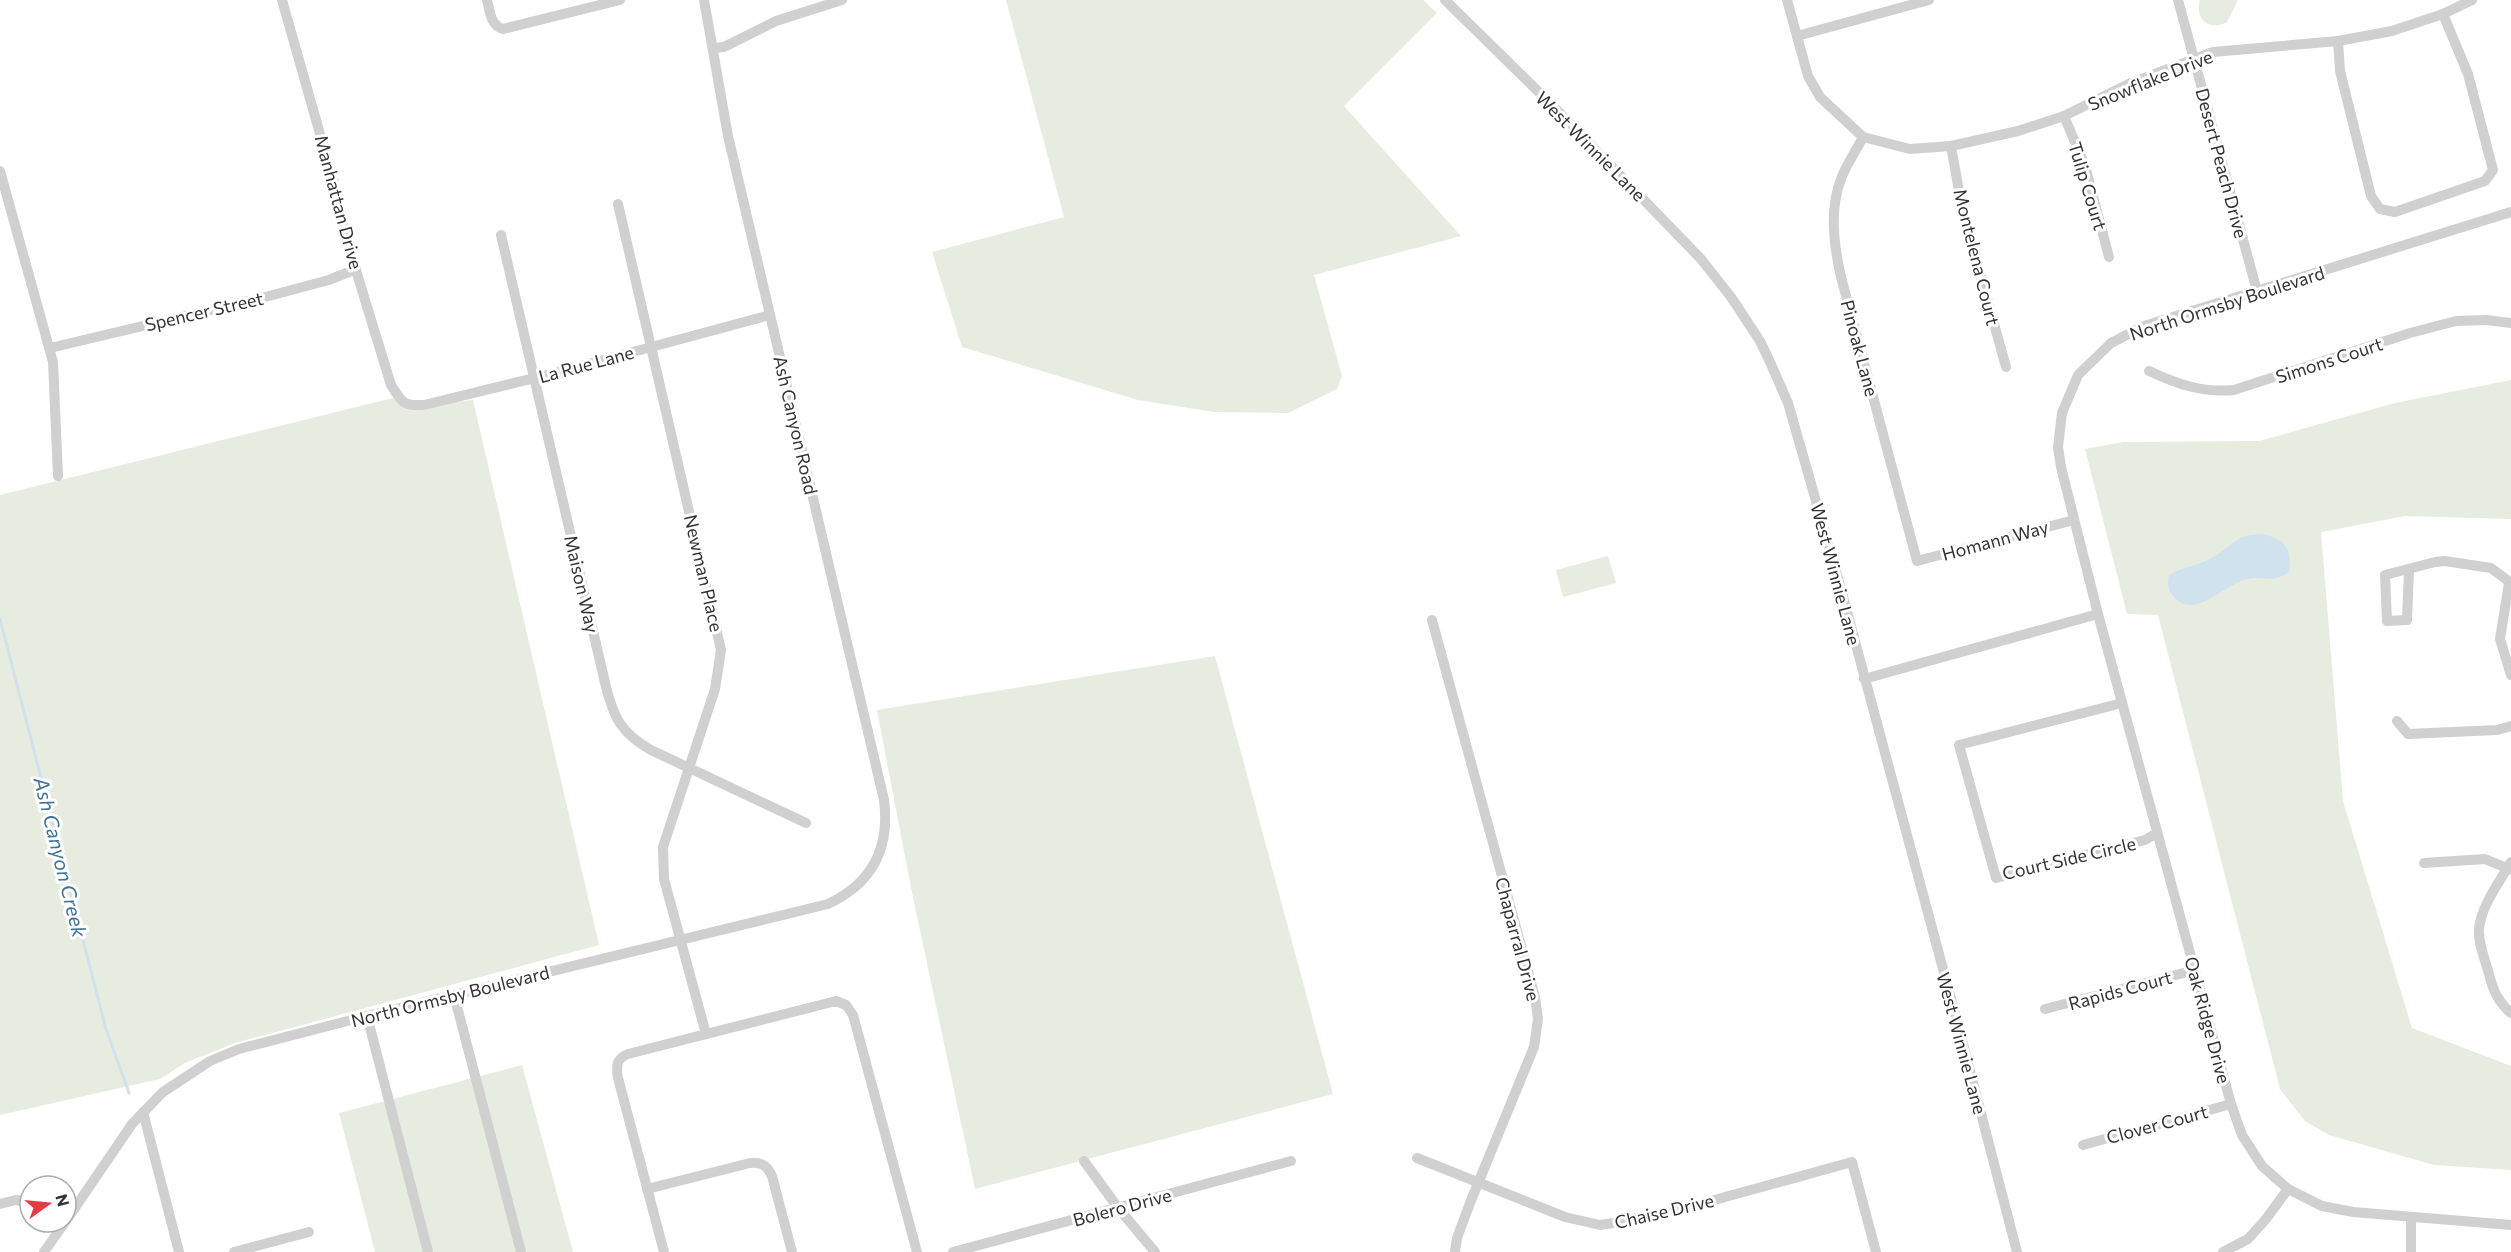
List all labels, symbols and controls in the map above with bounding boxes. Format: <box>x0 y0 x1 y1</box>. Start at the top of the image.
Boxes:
street label: Snowflake Drive <box>2084 45 2216 115</box>
street label: Desert Peach Drive <box>2191 86 2253 240</box>
street label: West Winnie Lane <box>1532 87 1650 205</box>
street label: Manhattan Drive <box>311 133 367 271</box>
street label: Tulip Court <box>2064 139 2112 233</box>
street label: Montelena Court <box>1949 186 2005 328</box>
street label: North Ormsby Boulevard <box>2127 261 2327 345</box>
street label: Spencer Street <box>143 287 265 335</box>
street label: Pinoak Lane <box>1837 297 1883 399</box>
street label: Simons Court <box>2273 332 2385 388</box>
street label: La Rue Lane <box>536 341 636 387</box>
street label: Ash Canyon Road <box>769 353 823 497</box>
street label: West Winnie Lane <box>1806 501 1866 647</box>
street label: Newman Place <box>680 512 728 634</box>
street label: Homann Way <box>1939 515 2051 565</box>
street label: Maison Way <box>560 533 604 635</box>
water label: Ash Canyon Creek <box>29 774 93 941</box>
street label: Court Side Circle <box>2000 832 2138 884</box>
street label: Chaparral Drive <box>1491 875 1545 1003</box>
street label: Oak Ridge Drive <box>2180 954 2236 1086</box>
street label: North Ormsby Boulevard <box>349 961 551 1031</box>
street label: Rapids Court <box>2066 966 2174 1014</box>
street label: West Winnie Lane <box>1932 970 1992 1116</box>
street label: Clover Court <box>2104 1100 2210 1148</box>
north arrow <box>18 1174 78 1234</box>
street label: Bolero Drive <box>1070 1183 1174 1231</box>
street label: Chaise Drive <box>1612 1189 1716 1233</box>
text: N <box>52 1192 74 1208</box>

